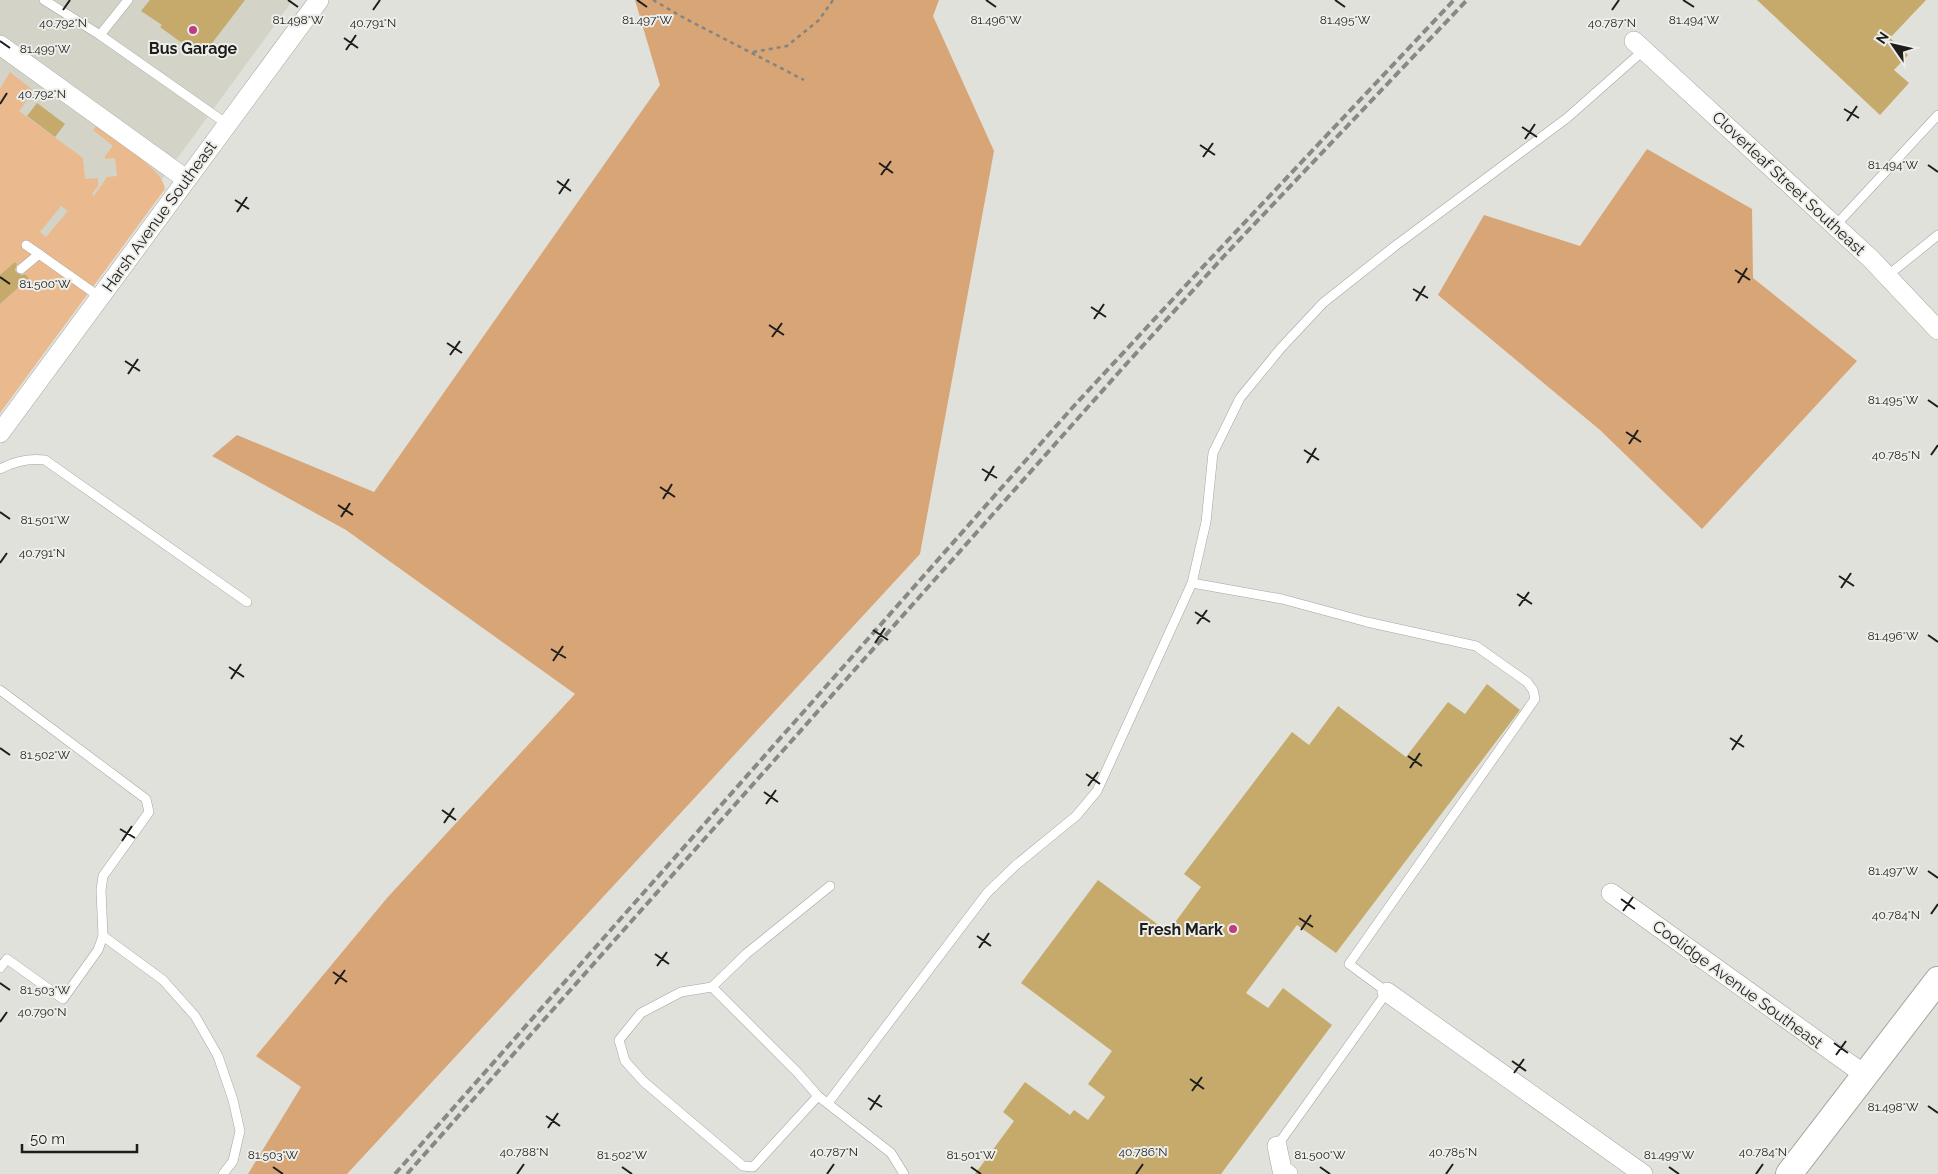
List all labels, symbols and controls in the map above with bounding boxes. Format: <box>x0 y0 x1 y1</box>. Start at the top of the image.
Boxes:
text: 81.498°W <box>273 13 324 27</box>
text: 81.497°W <box>622 13 673 27</box>
text: 81.496°W <box>970 13 1022 27</box>
text: 81.495°W <box>1320 13 1371 27</box>
text: 81.494°W <box>1669 13 1720 27</box>
text: 40.792°N <box>39 16 87 30</box>
text: 40.791°N <box>350 16 396 30</box>
text: 40.787°N <box>1588 16 1636 30</box>
north arrow <box>1868 20 1918 70</box>
marker: Bus Garage <box>187 24 199 36</box>
text: N <box>1873 29 1892 47</box>
place label: Bus Garage <box>149 39 238 58</box>
text: 81.499°W <box>20 42 71 56</box>
text: 40.792°N <box>18 87 66 101</box>
street label: Cloverleaf Street Southeast <box>1708 107 1870 260</box>
street label: Harsh Avenue Southeast <box>98 137 221 295</box>
text: 81.494°W <box>1868 158 1919 172</box>
text: 81.500°W <box>19 277 71 291</box>
text: 81.495°W <box>1868 393 1919 407</box>
text: 40.785°N <box>1872 448 1920 462</box>
text: 81.501°W <box>20 513 70 527</box>
text: 40.791°N <box>19 546 65 560</box>
text: 81.496°W <box>1867 629 1919 643</box>
text: 81.502°W <box>20 748 71 762</box>
text: 81.497°W <box>1868 864 1919 878</box>
text: 40.784°N <box>1872 908 1920 922</box>
street label: Coolidge Avenue Southeast <box>1649 916 1827 1053</box>
place label: Fresh Mark <box>1139 920 1223 939</box>
marker: Fresh Mark <box>1227 923 1239 935</box>
text: 81.503°W <box>20 983 71 997</box>
text: 40.790°N <box>18 1005 66 1019</box>
text: 81.498°W <box>1868 1100 1919 1114</box>
scale bar <box>22 1122 138 1154</box>
text: 50 m <box>30 1130 65 1148</box>
text: 40.788°N <box>500 1145 548 1159</box>
text: 40.787°N <box>810 1145 858 1159</box>
text: 40.786°N <box>1118 1145 1168 1159</box>
text: 40.785°N <box>1429 1145 1477 1159</box>
text: 40.784°N <box>1739 1145 1787 1159</box>
text: 81.503°W <box>248 1148 299 1162</box>
text: 81.502°W <box>597 1148 648 1162</box>
text: 81.501°W <box>946 1148 996 1162</box>
text: 81.500°W <box>1294 1148 1346 1162</box>
text: 81.499°W <box>1644 1148 1695 1162</box>

